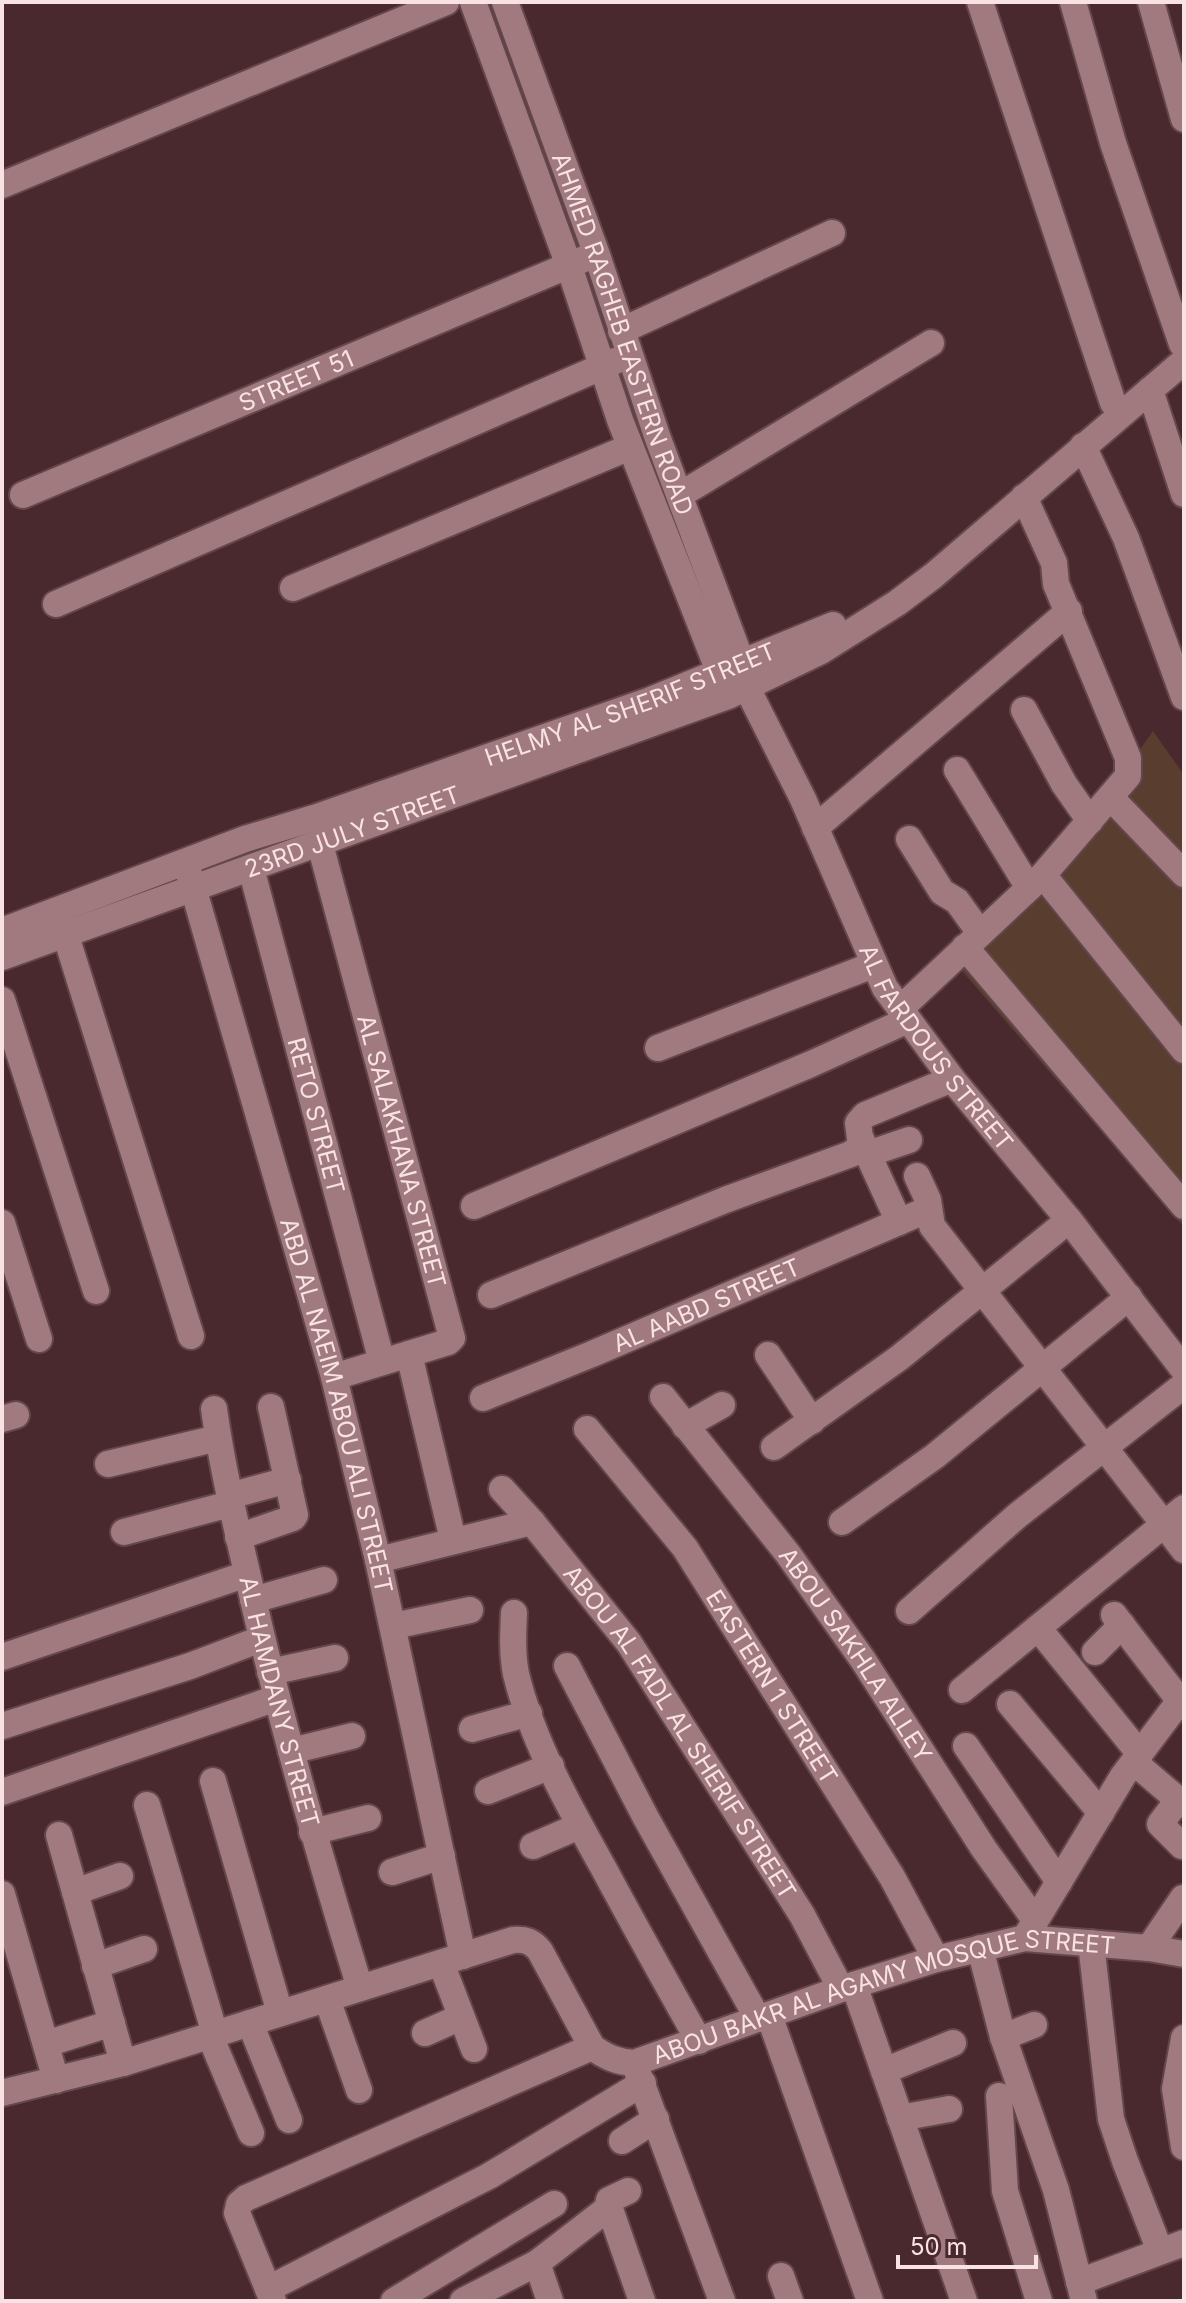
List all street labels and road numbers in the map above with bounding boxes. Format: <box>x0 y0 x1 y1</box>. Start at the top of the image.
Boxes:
street label: AHMED RAGHEB EASTERN ROAD <box>546 148 700 519</box>
street label: STREET 51 <box>234 343 358 417</box>
street label: HELMY AL SHERIF STREET <box>481 636 780 772</box>
street label: 23RD JULY STREET <box>240 779 464 883</box>
street label: AL FARDOUS STREET <box>853 940 1020 1156</box>
street label: AL SALAKHANA STREET <box>352 1011 452 1291</box>
street label: RETO STREET <box>282 1034 351 1197</box>
street label: ABD AL NAEIM ABOU ALI STREET <box>274 1215 399 1596</box>
street label: AL AABD STREET <box>608 1252 804 1358</box>
street label: ABOU SAKHLA ALLEY <box>773 1542 939 1767</box>
street label: ABOU AL FADL AL SHERIF STREET <box>558 1559 803 1904</box>
street label: AL HAMDANY STREET <box>234 1573 326 1830</box>
street label: EASTERN 1 STREET <box>700 1584 844 1789</box>
street label: ABOU BAKR AL AGAMY MOSQUE STREET <box>648 1924 1116 2070</box>

